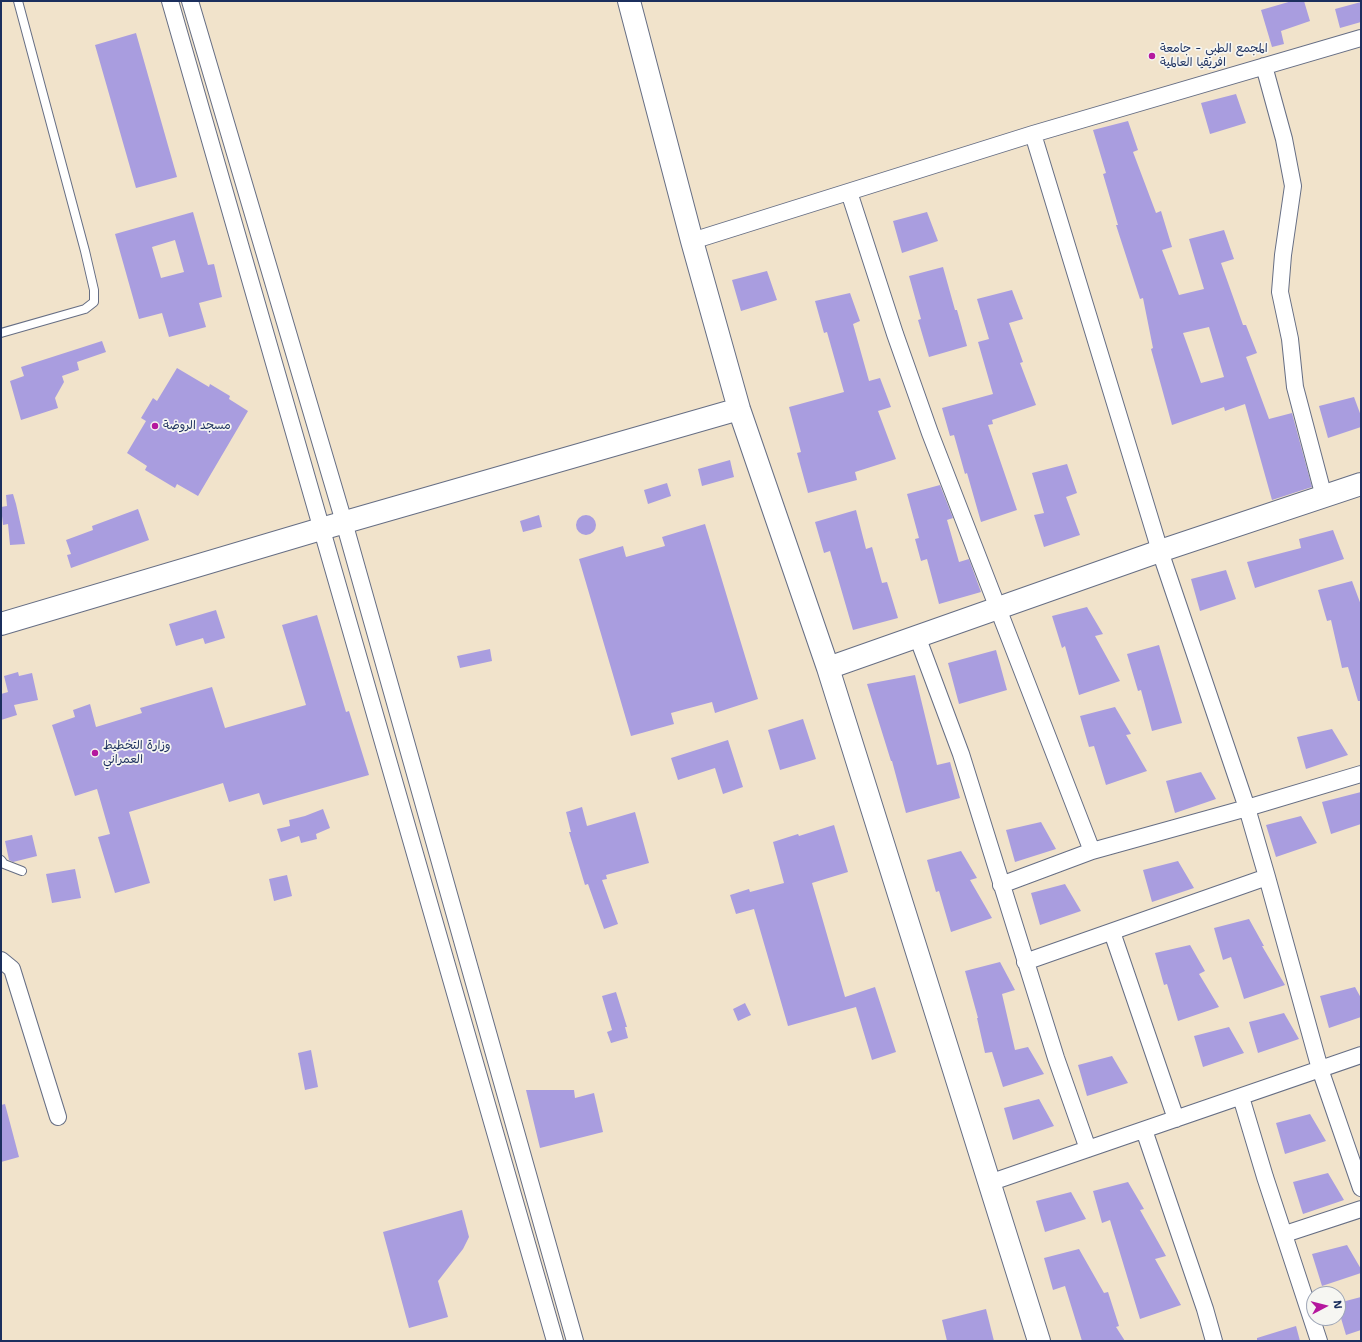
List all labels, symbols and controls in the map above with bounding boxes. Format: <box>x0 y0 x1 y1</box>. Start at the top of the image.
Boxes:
place label: المجمع الطبي - جامعة افريقيا العالمية <box>1160 42 1268 70</box>
marker: المجمع الطبي - جامعة افريقيا العالمية <box>1147 51 1157 61</box>
place label: مسجد الروضة <box>163 419 231 433</box>
marker: مسجد الروضة <box>150 421 160 431</box>
place label: وزارة التخطيط العمراني <box>103 739 171 767</box>
marker: وزارة التخطيط العمراني <box>90 748 100 758</box>
north arrow <box>1306 1286 1346 1326</box>
text: N <box>1329 1299 1345 1310</box>

